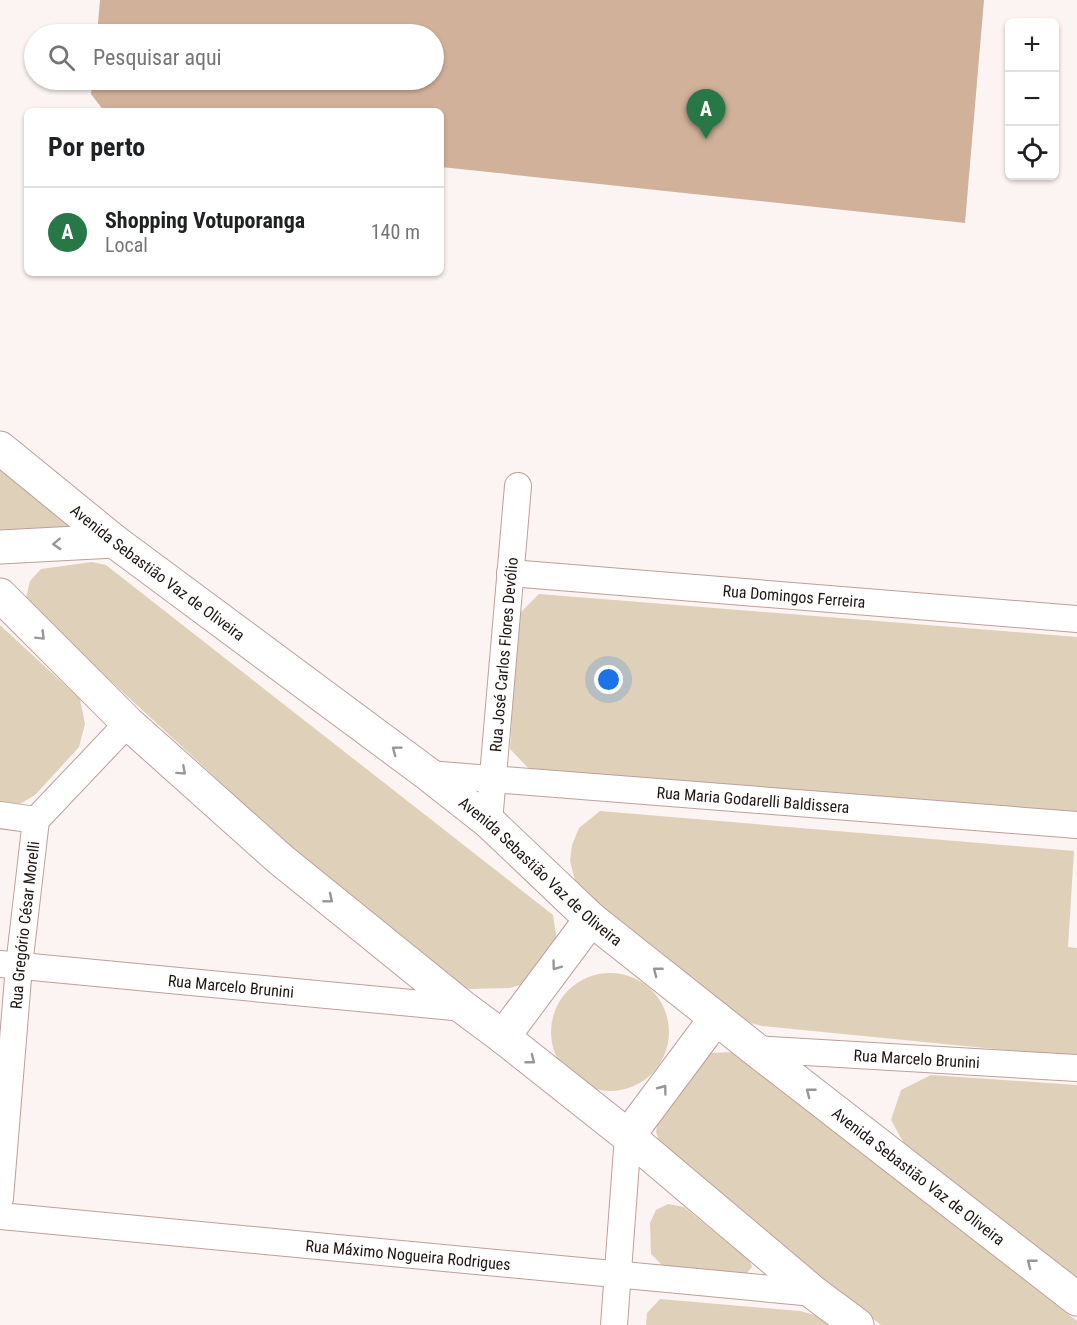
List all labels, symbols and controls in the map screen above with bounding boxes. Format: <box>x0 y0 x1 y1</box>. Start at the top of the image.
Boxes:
map controls <box>1005 18 1059 180</box>
button: + <box>1005 18 1059 72</box>
search box <box>24 24 444 90</box>
icon: search <box>45 41 78 74</box>
text: Pesquisar aqui <box>93 45 222 70</box>
button: − <box>1005 72 1059 126</box>
pin: A <box>686 90 726 139</box>
button: locate <box>1005 126 1059 180</box>
text: Por perto <box>48 132 145 162</box>
text: Shopping Votuporanga <box>105 208 305 233</box>
text: A <box>62 220 73 244</box>
text: 140 m <box>371 220 420 244</box>
text: Local <box>105 233 148 257</box>
street label: Avenida Sebastião Vaz de Oliveira <box>67 500 249 644</box>
one-way arrow <box>53 537 62 550</box>
street label: Rua José Carlos Flores Devólio <box>486 556 521 753</box>
street label: Rua Domingos Ferreira <box>722 581 866 611</box>
one-way arrow <box>34 629 45 640</box>
your location <box>594 665 623 694</box>
one-way arrow <box>392 747 403 758</box>
one-way arrow <box>175 764 186 775</box>
street label: Rua Maria Godarelli Baldissera <box>656 782 850 817</box>
street label: Avenida Sebastião Vaz de Oliveira <box>455 793 626 950</box>
street label: Rua Gregório César Morelli <box>6 840 43 1010</box>
one-way arrow <box>322 892 333 903</box>
one-way arrow <box>552 959 563 970</box>
one-way arrow <box>653 968 664 979</box>
street label: Rua Marcelo Brunini <box>167 970 295 1001</box>
street label: Rua Marcelo Brunini <box>853 1045 980 1072</box>
one-way arrow <box>524 1052 535 1063</box>
one-way arrow <box>655 1085 666 1096</box>
one-way arrow <box>806 1088 817 1099</box>
street label: Avenida Sebastião Vaz de Oliveira <box>829 1103 1009 1249</box>
street label: Rua Máximo Nogueira Rodrigues <box>305 1235 512 1274</box>
one-way arrow <box>1027 1259 1038 1270</box>

